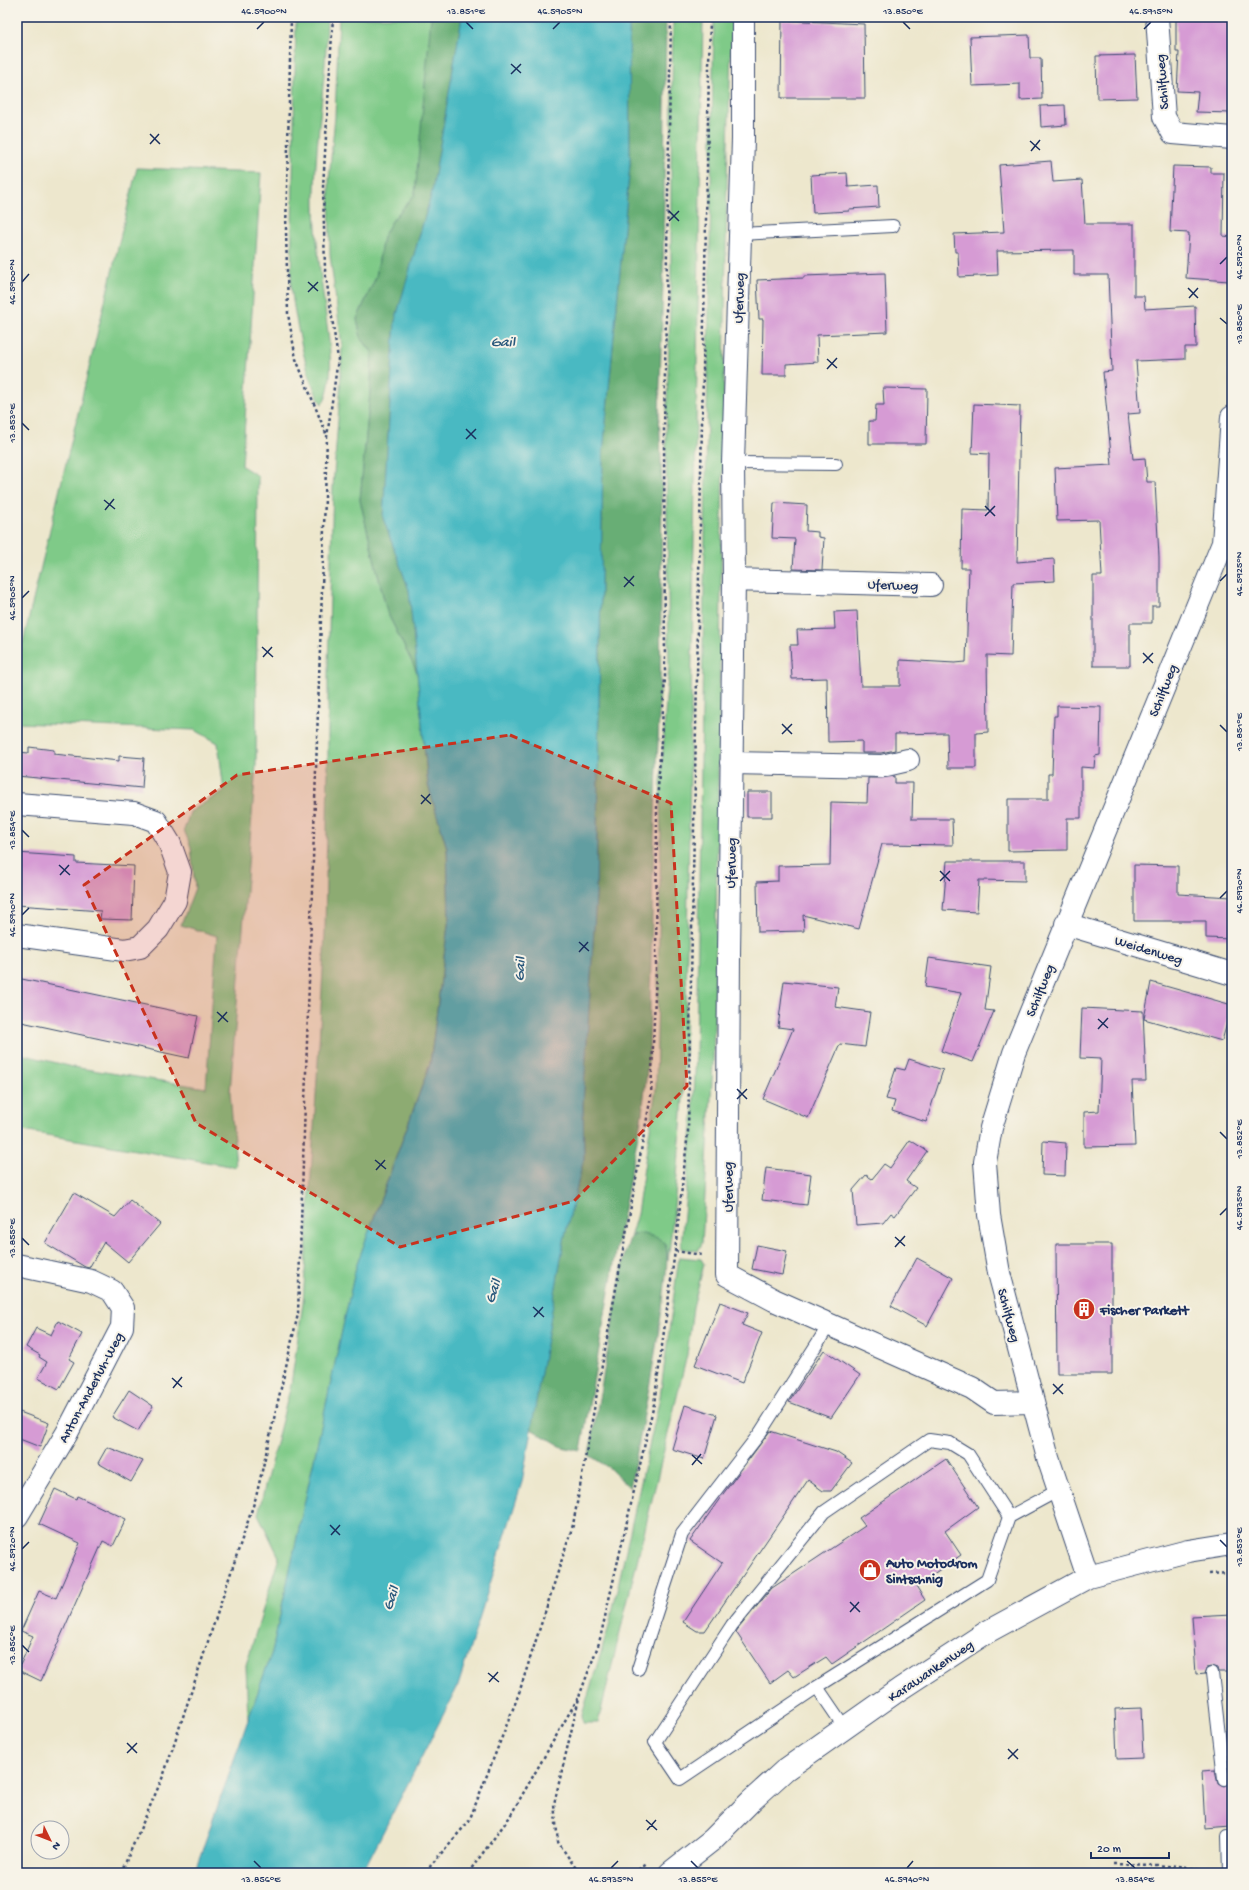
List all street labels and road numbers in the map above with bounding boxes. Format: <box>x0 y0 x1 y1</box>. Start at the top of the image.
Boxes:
street label: Schilfweg <box>1153 54 1174 110</box>
street label: Uferweg <box>731 272 750 324</box>
street label: Uferweg <box>867 577 919 596</box>
street label: Schilfweg <box>1146 662 1183 720</box>
street label: Uferweg <box>724 838 741 888</box>
street label: Weidenweg <box>1112 933 1184 970</box>
street label: Schilfweg <box>1023 962 1060 1020</box>
street label: Uferweg <box>721 1162 738 1212</box>
street label: Schilfweg <box>992 1287 1023 1345</box>
street label: Anton-Anderluh-Weg <box>56 1330 129 1446</box>
street label: Karawankenweg <box>885 1637 977 1707</box>

